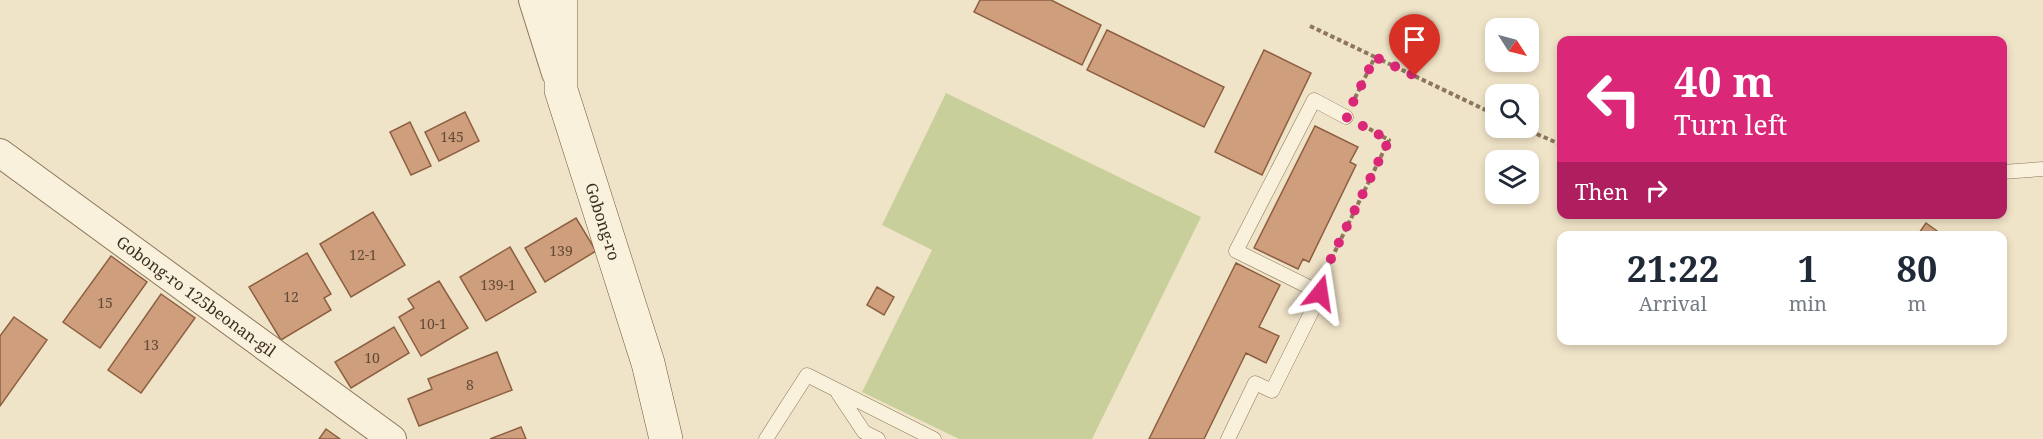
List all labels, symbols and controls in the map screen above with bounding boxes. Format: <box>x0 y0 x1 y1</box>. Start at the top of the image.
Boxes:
pin <box>1389 14 1440 76</box>
north arrow <box>1485 18 1539 72</box>
map controls <box>1485 18 1539 204</box>
icon: arrive <box>1398 23 1431 56</box>
text: 40 m <box>1674 52 1774 109</box>
icon: left <box>1575 60 1653 138</box>
button: search <box>1485 84 1539 138</box>
text: Turn left <box>1674 106 1787 143</box>
house number: 145 <box>440 127 464 146</box>
button: layers <box>1485 150 1539 204</box>
icon: right <box>1640 174 1673 207</box>
text: Then <box>1575 176 1628 206</box>
street label: Gobong-ro <box>580 180 626 263</box>
street label: Gobong-ro 125beonan-gil <box>112 231 281 362</box>
house number: 139 <box>549 241 573 260</box>
text: 21:22 <box>1627 244 1719 293</box>
text: 1 <box>1798 244 1818 293</box>
text: 80 <box>1897 244 1937 293</box>
house number: 12-1 <box>349 245 377 264</box>
position arrow <box>1288 261 1352 325</box>
house number: 139-1 <box>480 275 516 294</box>
house number: 12 <box>283 287 299 306</box>
text: Arrival <box>1639 290 1707 317</box>
text: min <box>1789 290 1827 317</box>
text: m <box>1907 290 1926 317</box>
house number: 15 <box>97 293 113 312</box>
house number: 10-1 <box>419 314 447 333</box>
house number: 13 <box>143 335 159 354</box>
house number: 10 <box>364 348 380 367</box>
house number: 8 <box>466 375 474 394</box>

